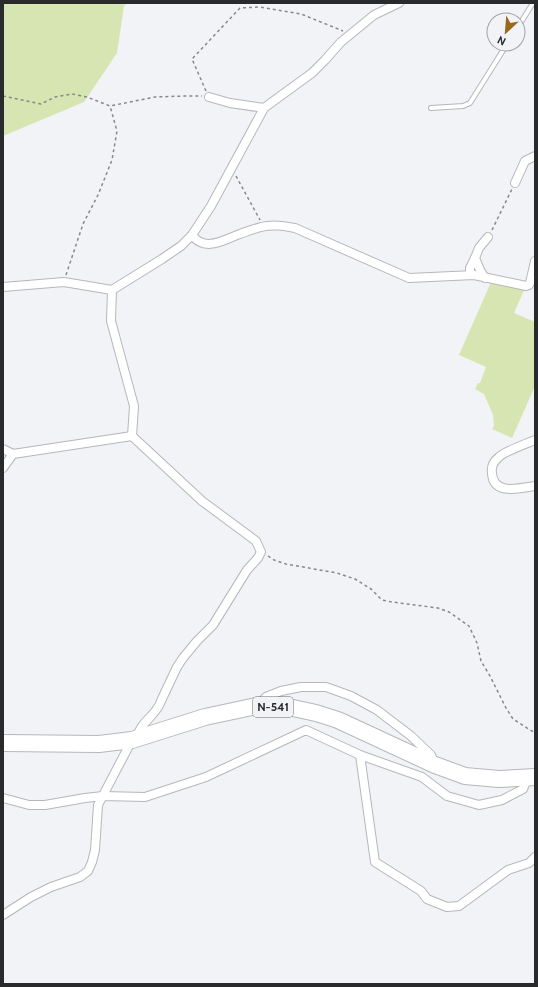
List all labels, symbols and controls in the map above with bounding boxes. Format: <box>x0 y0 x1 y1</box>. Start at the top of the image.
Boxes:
north arrow <box>486 12 526 52</box>
text: N <box>495 33 508 49</box>
road number: N-541 <box>253 697 293 717</box>

